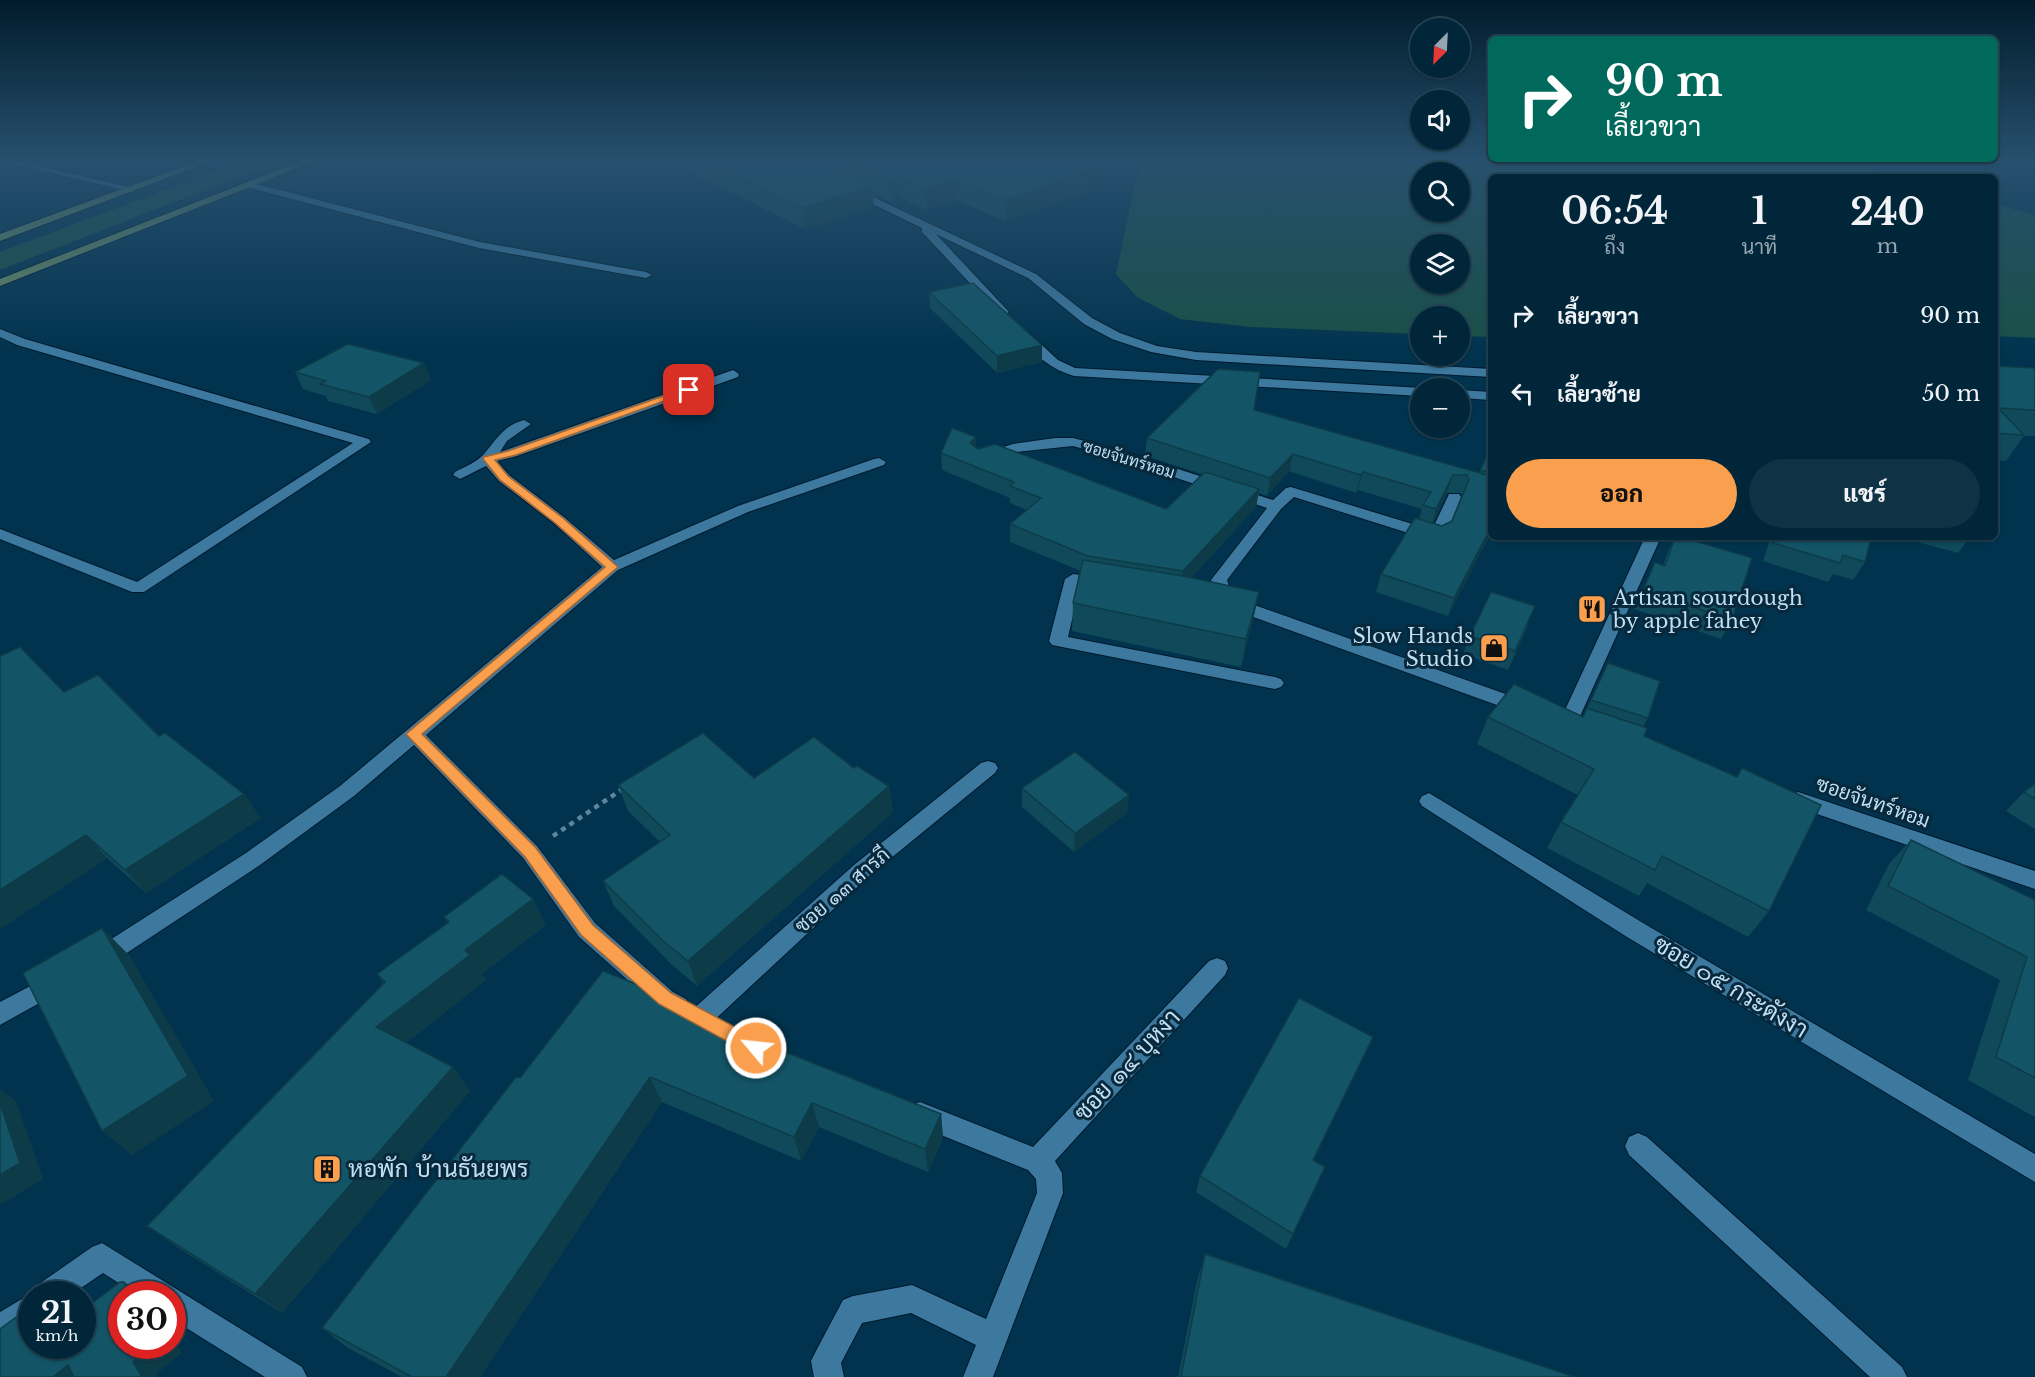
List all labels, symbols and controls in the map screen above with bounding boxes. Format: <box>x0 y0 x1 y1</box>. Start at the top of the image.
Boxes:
north arrow <box>1410 18 1470 78</box>
map controls <box>1410 18 1470 438</box>
text: 90 m <box>1605 55 1723 107</box>
icon: right <box>1506 60 1584 138</box>
button: sound <box>1410 90 1470 150</box>
text: เลี้ยวขวา <box>1605 110 1701 143</box>
button: search <box>1410 162 1470 222</box>
text: 06:54 <box>1561 189 1668 234</box>
text: 1 <box>1751 189 1767 234</box>
text: 240 <box>1850 190 1925 235</box>
button: layers <box>1410 234 1470 294</box>
text: m <box>1877 234 1898 258</box>
text: ถึง <box>1604 235 1625 259</box>
text: นาที <box>1741 235 1777 259</box>
icon: right <box>1506 299 1539 332</box>
text: 90 m <box>1920 302 1980 329</box>
text: เลี้ยวขวา <box>1557 303 1639 330</box>
button: + <box>1410 306 1470 366</box>
pin <box>663 364 714 415</box>
icon: arrive <box>672 373 705 406</box>
icon: left <box>1506 377 1539 410</box>
button: − <box>1410 378 1470 438</box>
text: 50 m <box>1922 380 1980 407</box>
text: เลี้ยวซ้าย <box>1557 381 1641 408</box>
street label: ซอยจันทร์หอม <box>1081 434 1178 482</box>
button: ออก <box>1506 459 1737 528</box>
button: แชร์ <box>1749 459 1980 528</box>
place label: Artisan sourdough by apple fahey <box>1612 586 1803 633</box>
restaurant icon: Artisan sourdough by apple fahey <box>1576 593 1608 625</box>
place label: Slow Hands Studio <box>1353 624 1473 671</box>
shop icon: Slow Hands Studio <box>1478 632 1510 664</box>
street label: ซอยจันทร์หอม <box>1813 769 1934 833</box>
street label: ซอย ๑๓ สารภี <box>789 842 894 938</box>
street label: ซอย ๐๕ กระดังงา <box>1649 929 1813 1044</box>
street label: ซอย ๑๔ บุหงา <box>1068 1003 1187 1128</box>
position arrow <box>724 1016 788 1080</box>
building icon: หอพัก บ้านธันยพร <box>311 1153 343 1185</box>
place label: หอพัก บ้านธันยพร <box>348 1154 529 1183</box>
speed limit sign: 30 <box>108 1281 186 1359</box>
text: 21 <box>41 1294 73 1331</box>
text: km/h <box>36 1326 78 1345</box>

